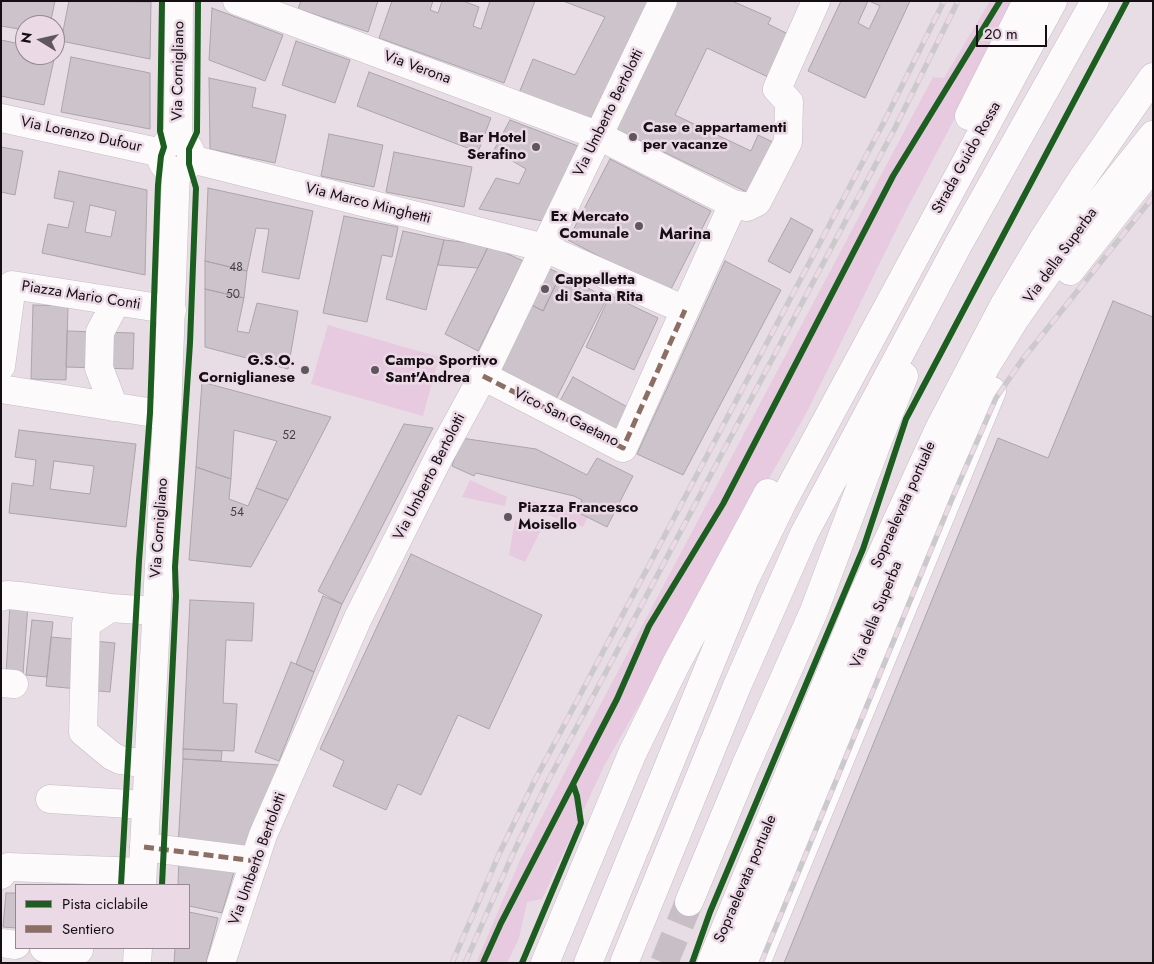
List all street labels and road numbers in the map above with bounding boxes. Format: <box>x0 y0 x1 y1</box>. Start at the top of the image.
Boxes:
street label: Via Cornigliano <box>169 21 189 121</box>
street label: Via Umberto Bertolotti <box>570 46 648 180</box>
street label: Via Verona <box>381 48 453 88</box>
street label: Strada Guido Rossa <box>929 99 1005 217</box>
street label: Via Lorenzo Dufour <box>19 113 143 157</box>
street label: Via Marco Minghetti <box>303 180 433 228</box>
street label: Via della Superba <box>1020 205 1102 307</box>
street label: Piazza Mario Conti <box>20 278 142 314</box>
street label: Vico San Gaetano <box>510 385 622 451</box>
street label: Via Umberto Bertolotti <box>390 411 470 543</box>
street label: Sopraelevata portuale <box>868 439 940 571</box>
street label: Via Cornigliano <box>148 477 172 579</box>
street label: Via della Superba <box>847 559 907 671</box>
street label: Via Umberto Bertolotti <box>226 790 290 928</box>
street label: Sopraelevata portuale <box>711 812 781 946</box>

